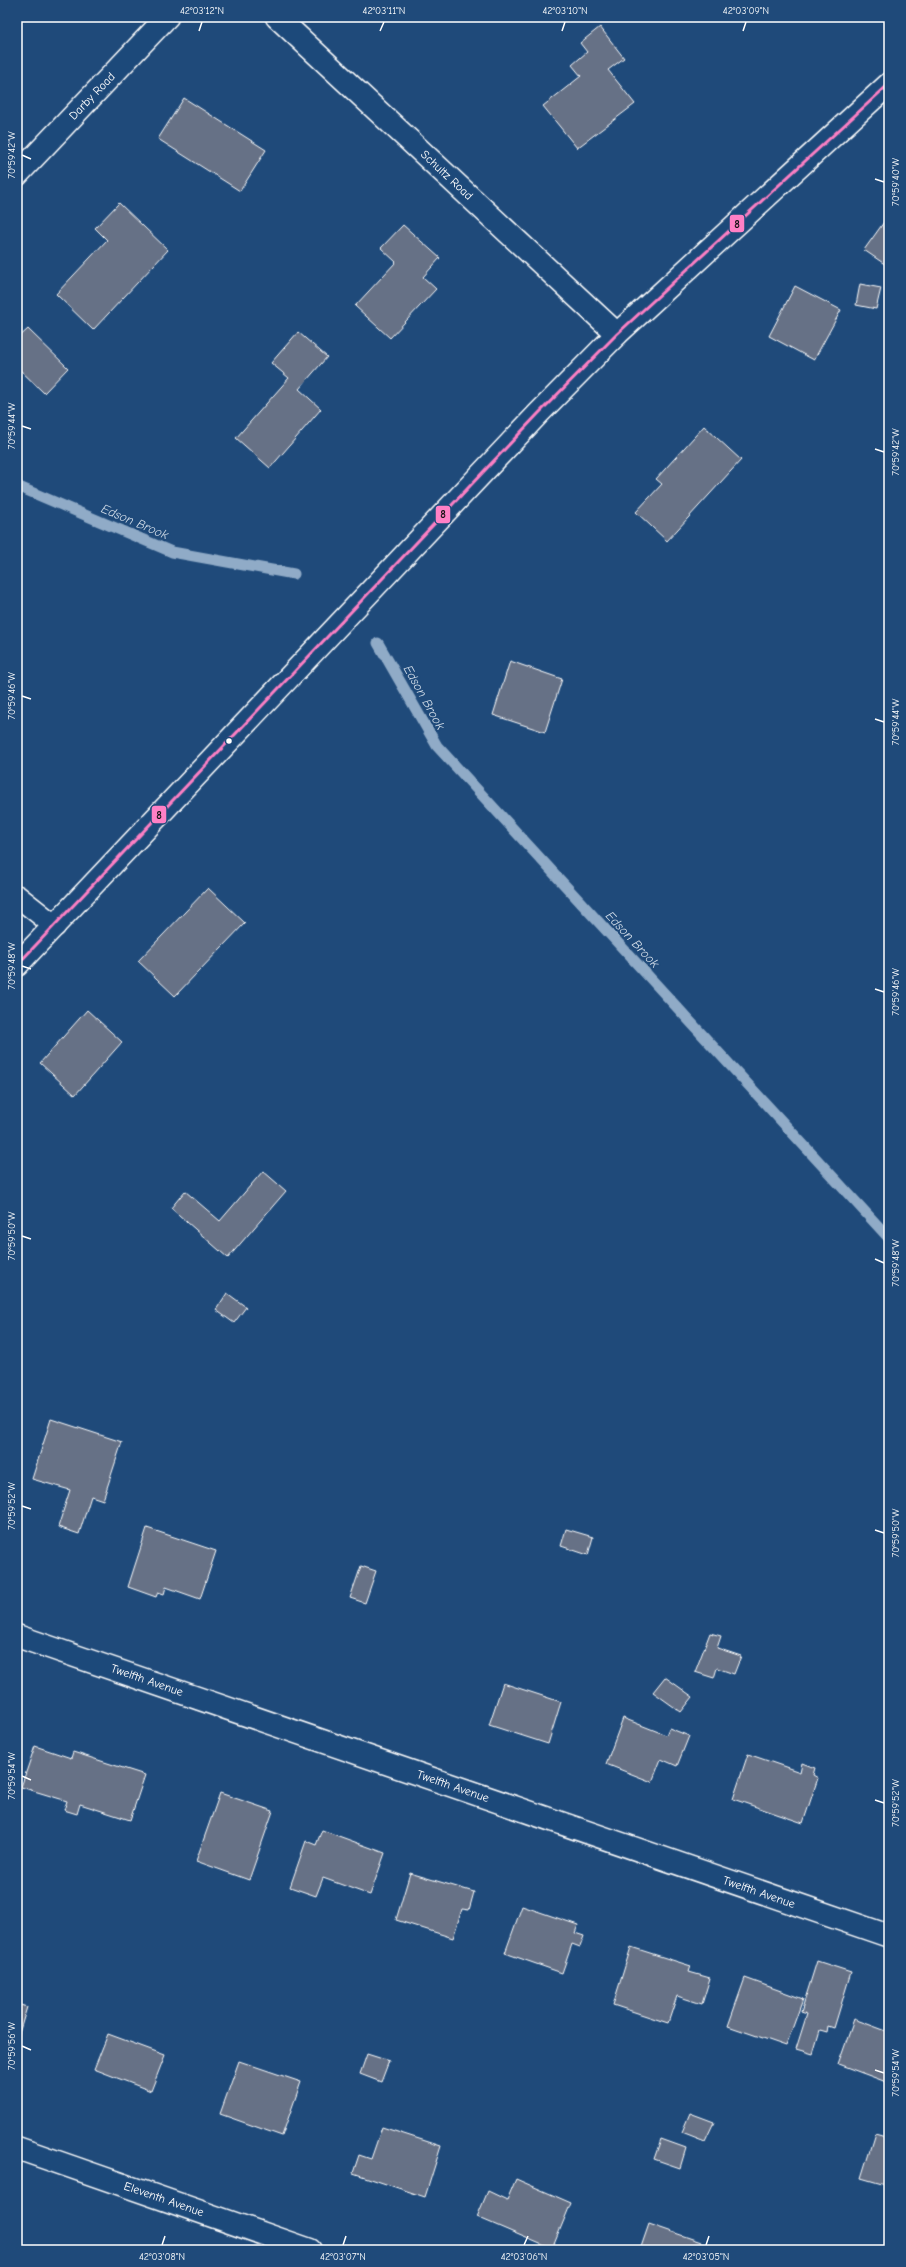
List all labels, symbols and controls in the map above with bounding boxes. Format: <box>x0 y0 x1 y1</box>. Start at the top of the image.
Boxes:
text: 42°03'12"N <box>180 5 224 17</box>
text: 42°03'11"N <box>363 5 405 17</box>
text: 42°03'10"N <box>542 5 588 17</box>
text: 42°03'09"N <box>723 5 769 17</box>
street label: Darby Road <box>66 70 118 122</box>
text: 70°59'42"W <box>6 131 18 179</box>
street label: Schultz Road <box>418 147 476 203</box>
text: 70°59'40"W <box>890 158 902 206</box>
line badge: 8 <box>729 214 745 233</box>
text: 8 <box>734 218 740 231</box>
text: 70°59'44"W <box>6 402 18 450</box>
text: 70°59'42"W <box>890 428 902 476</box>
water label: Edson Brook <box>99 501 171 543</box>
line badge: 8 <box>435 505 451 524</box>
text: 8 <box>440 508 446 521</box>
water label: Edson Brook <box>401 662 449 733</box>
text: 70°59'46"W <box>6 672 18 720</box>
text: 70°59'44"W <box>890 698 902 746</box>
unlabelled marker <box>224 736 234 746</box>
line badge: 8 <box>151 805 167 824</box>
text: 8 <box>156 809 162 822</box>
water label: Edson Brook <box>603 908 663 971</box>
text: 70°59'48"W <box>6 942 18 990</box>
text: 70°59'46"W <box>890 968 902 1016</box>
text: 70°59'50"W <box>6 1211 18 1260</box>
text: 70°59'48"W <box>890 1239 902 1287</box>
text: 70°59'52"W <box>6 1482 18 1530</box>
text: 70°59'50"W <box>890 1508 902 1557</box>
street label: Twelfth Avenue <box>109 1661 185 1699</box>
text: 70°59'54"W <box>6 1752 18 1800</box>
street label: Twelfth Avenue <box>415 1767 491 1805</box>
text: 70°59'52"W <box>890 1779 902 1827</box>
street label: Twelfth Avenue <box>721 1873 797 1911</box>
text: 70°59'56"W <box>6 2022 18 2070</box>
text: 70°59'54"W <box>890 2049 902 2097</box>
street label: Eleventh Avenue <box>122 2179 206 2219</box>
text: 42°03'08"N <box>139 2251 185 2263</box>
text: 42°03'07"N <box>320 2251 366 2263</box>
text: 42°03'06"N <box>501 2251 547 2263</box>
text: 42°03'05"N <box>683 2251 729 2263</box>

